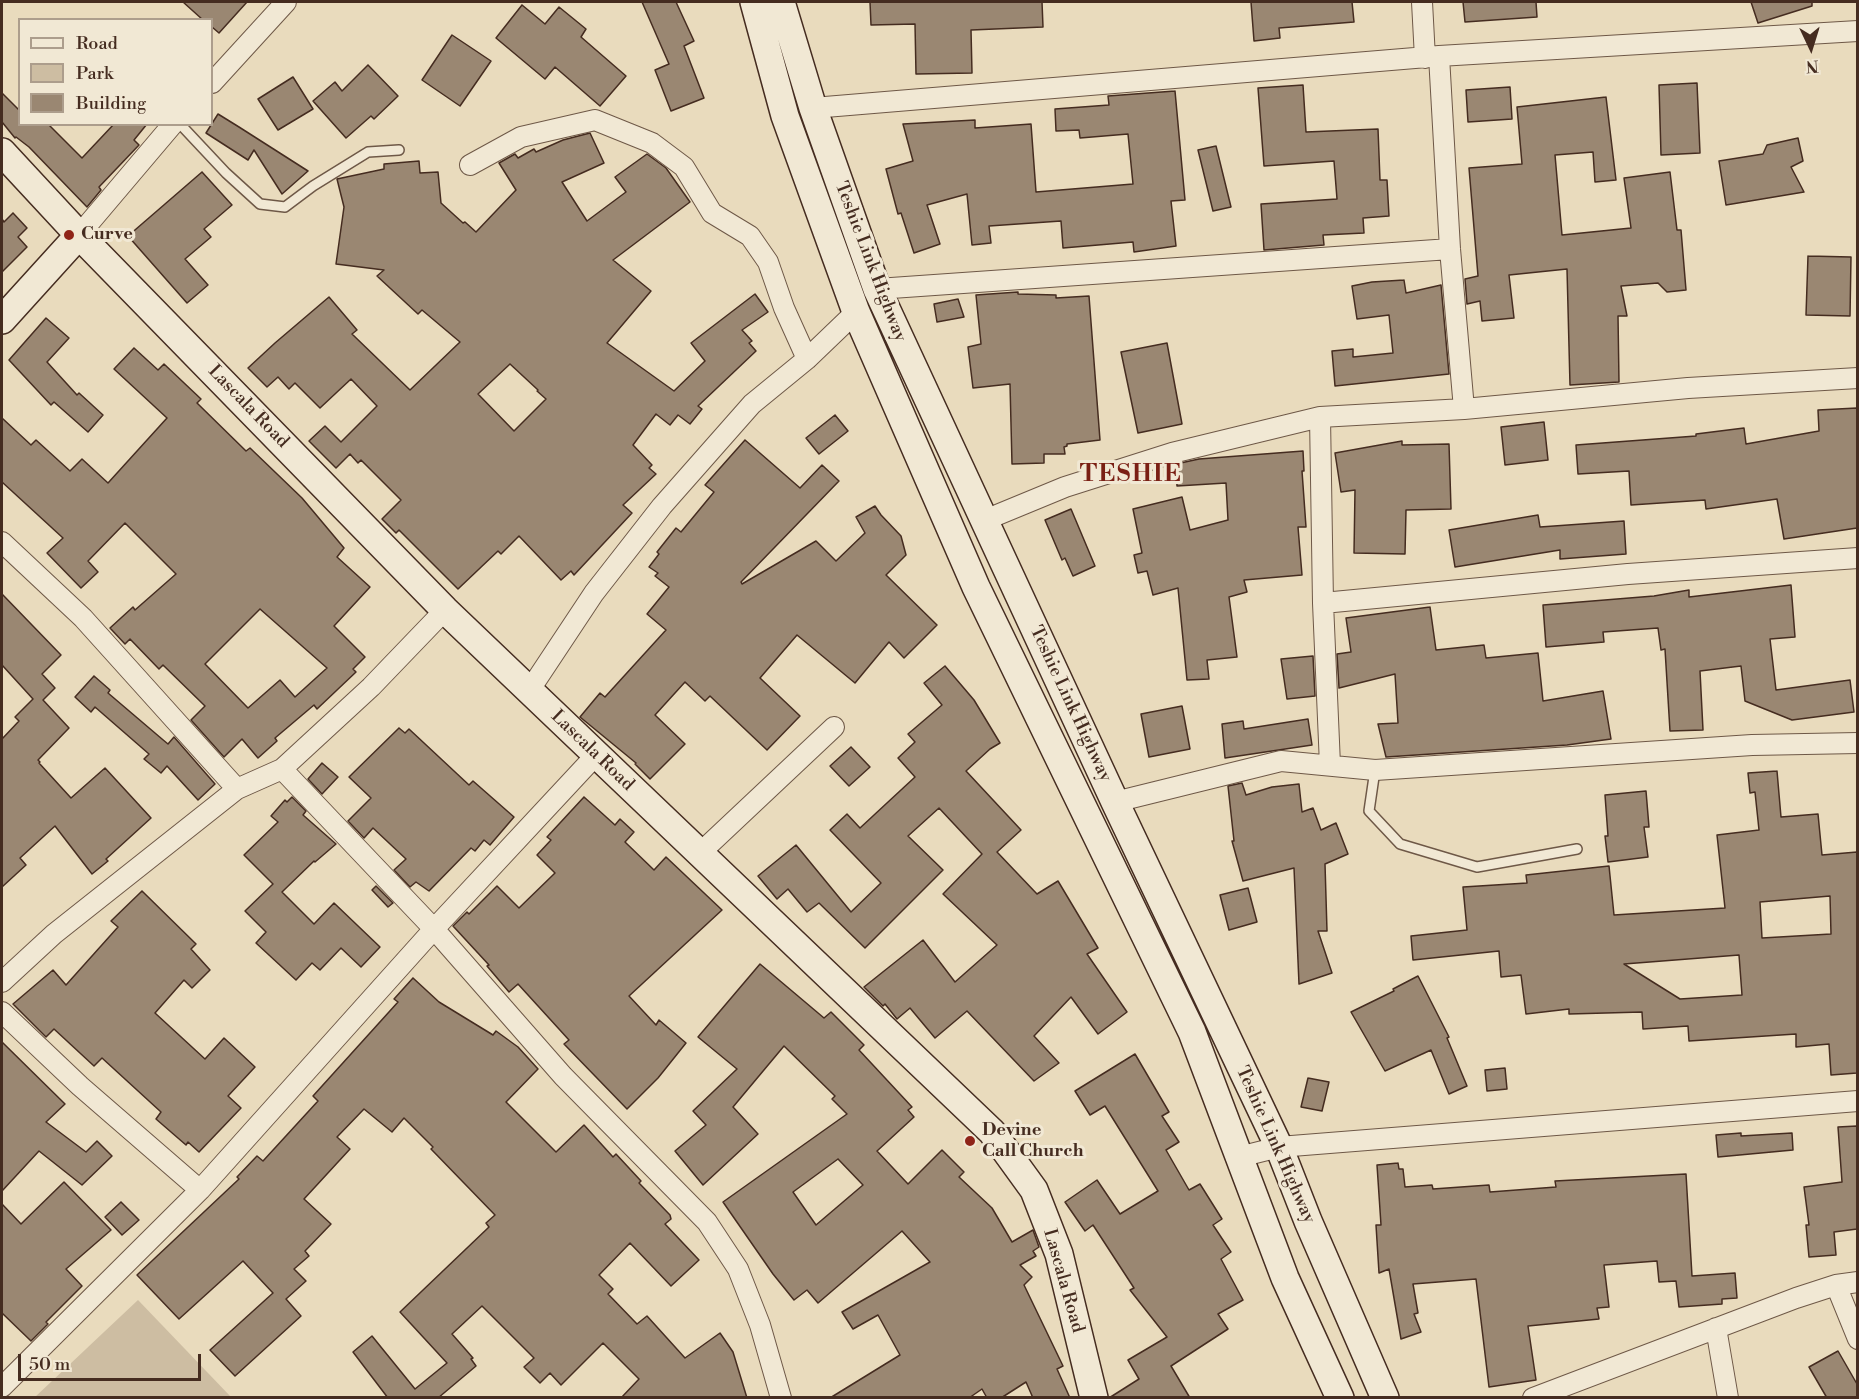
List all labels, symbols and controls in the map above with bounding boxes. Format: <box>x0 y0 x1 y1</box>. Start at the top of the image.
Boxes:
legend <box>18 18 213 126</box>
north arrow <box>1781 18 1841 78</box>
text: Road <box>76 32 118 55</box>
text: N <box>1805 56 1819 76</box>
text: Park <box>76 62 113 85</box>
text: Building <box>76 92 146 115</box>
street label: Teshie Link Highway <box>830 179 910 345</box>
place label: Curve <box>81 224 133 246</box>
marker: Curve <box>62 228 76 242</box>
street label: Lascala Road <box>203 361 293 453</box>
district label: TESHIE <box>1080 461 1182 489</box>
street label: Teshie Link Highway <box>1024 623 1116 785</box>
street label: Lascala Road <box>546 706 638 796</box>
street label: Teshie Link Highway <box>1231 1063 1319 1227</box>
place label: Devine Call Church <box>982 1120 1084 1162</box>
marker: Devine Call Church <box>963 1134 977 1148</box>
street label: Lascala Road <box>1038 1227 1088 1335</box>
scale bar <box>21 1342 204 1380</box>
text: 50 m <box>29 1353 70 1376</box>

